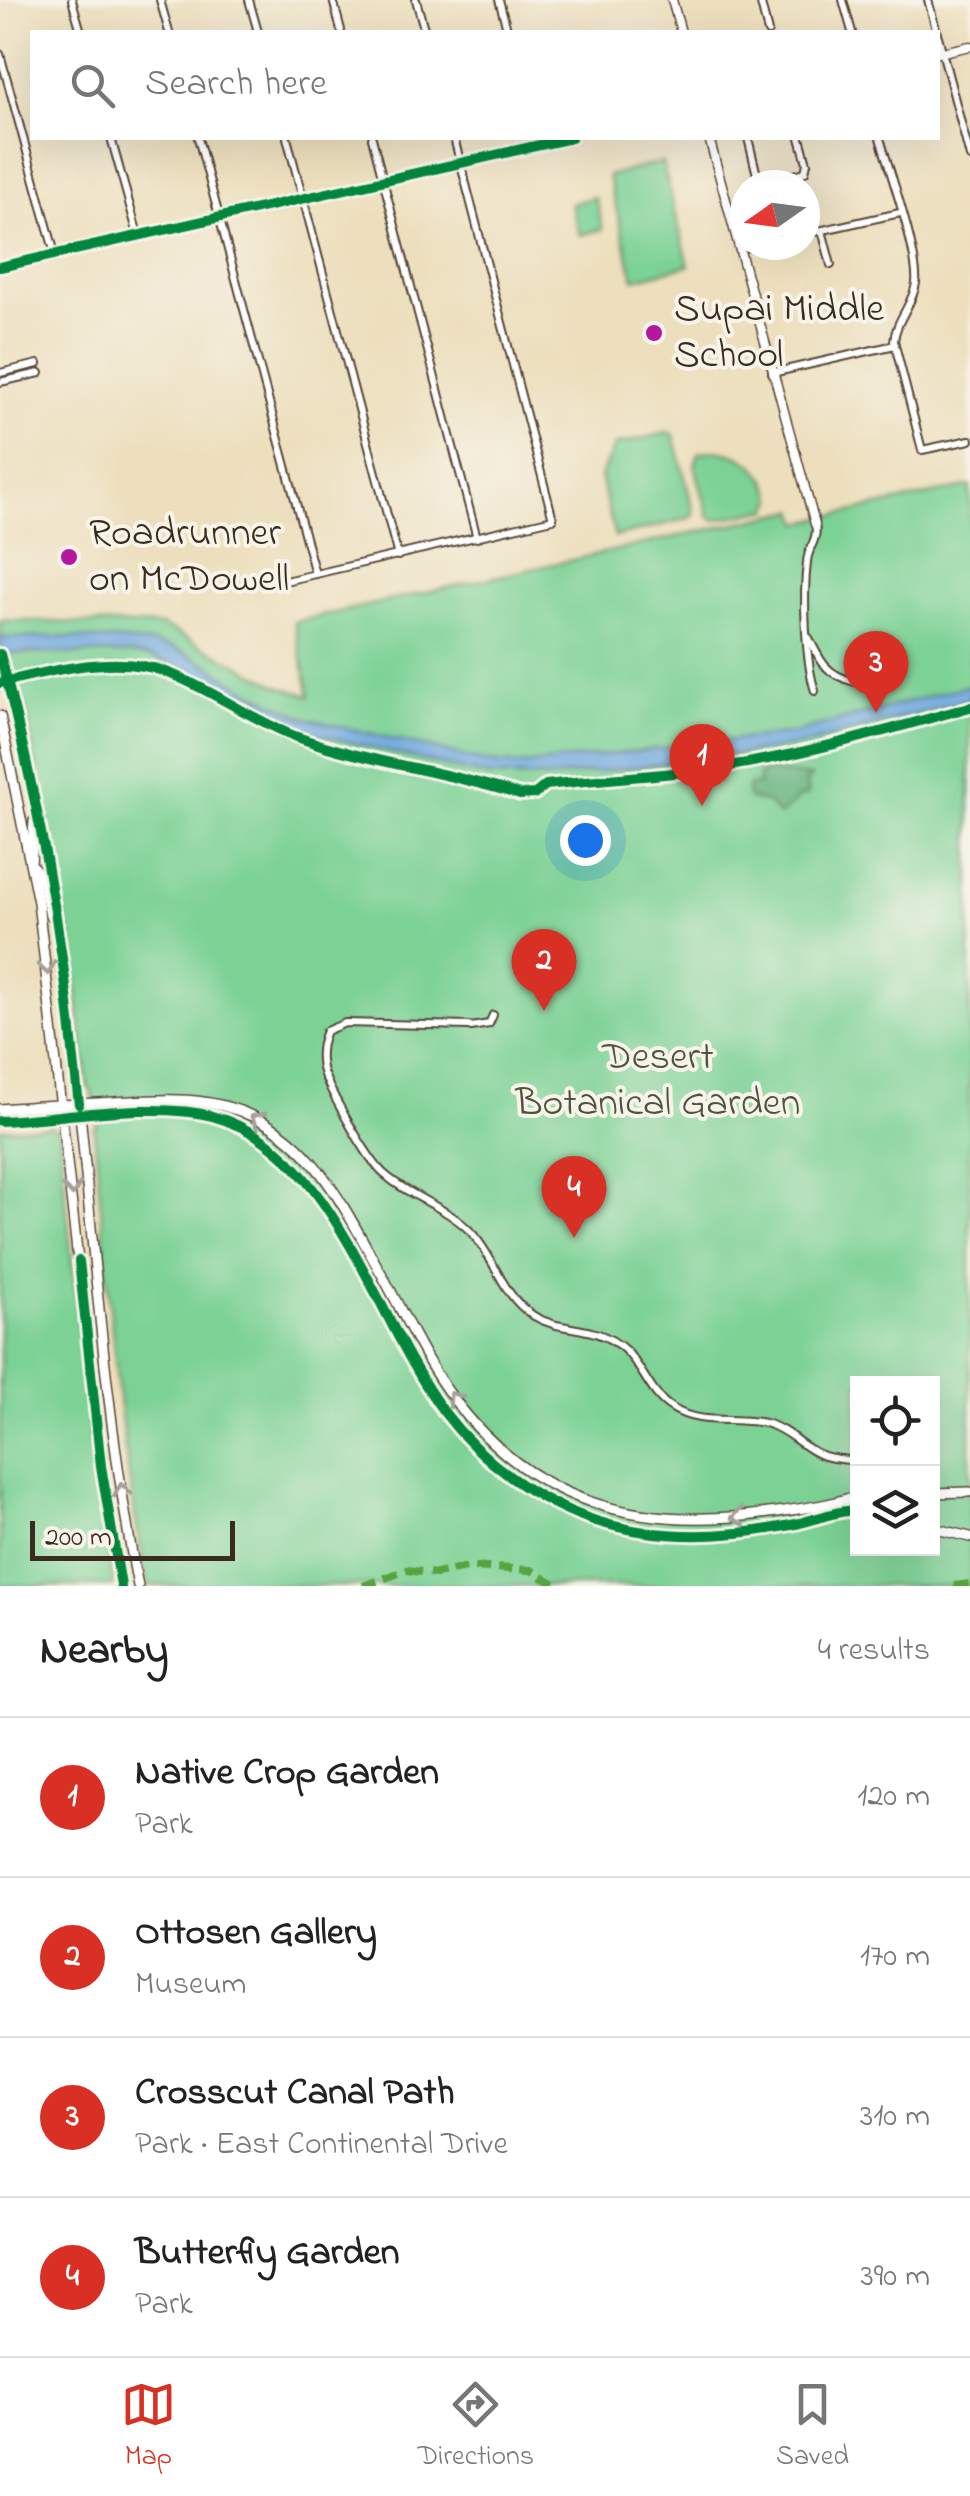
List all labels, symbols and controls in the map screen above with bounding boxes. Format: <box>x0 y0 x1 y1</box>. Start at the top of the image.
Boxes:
search box <box>30 30 940 140</box>
text: Search here <box>145 57 327 113</box>
icon: search <box>65 58 120 113</box>
north arrow <box>730 170 820 260</box>
place label: Supai Middle School <box>674 281 884 386</box>
marker: Supai Middle School <box>643 322 665 344</box>
place label: Roadrunner on McDowell <box>89 505 289 610</box>
marker: Roadrunner on McDowell <box>58 546 80 568</box>
pin: 3 <box>844 630 908 713</box>
pin: 1 <box>670 724 734 806</box>
your location <box>560 815 611 866</box>
pin: 2 <box>512 928 576 1011</box>
one-way arrow <box>35 960 56 976</box>
park label: Desert Botanical Garden <box>515 1029 800 1134</box>
one-way arrow <box>249 1112 267 1131</box>
pin: 4 <box>542 1156 606 1238</box>
one-way arrow <box>60 1181 82 1197</box>
map controls <box>850 1376 940 1556</box>
button: locate <box>850 1376 940 1466</box>
one-way arrow <box>448 1391 465 1409</box>
button: layers <box>850 1466 940 1556</box>
one-way arrow <box>112 1482 133 1498</box>
one-way arrow <box>730 1506 746 1527</box>
scale bar <box>30 1516 235 1560</box>
text: 200 m <box>45 1518 112 1559</box>
text: Nearby <box>40 1621 168 1682</box>
text: 4 results <box>818 1628 930 1675</box>
text: Native Crop Garden <box>135 1746 439 1802</box>
text: 1 <box>67 1774 78 1821</box>
text: 120 m <box>857 1774 930 1821</box>
text: Park <box>135 1802 193 1849</box>
text: Ottosen Gallery <box>135 1906 377 1962</box>
text: 2 <box>65 1934 80 1981</box>
text: 170 m <box>860 1934 930 1981</box>
text: Museum <box>135 1962 246 2009</box>
text: Crosscut Canal Path <box>135 2066 454 2122</box>
text: 3 <box>66 2094 79 2141</box>
text: 310 m <box>860 2094 930 2141</box>
text: Park · East Continental Drive <box>135 2122 508 2169</box>
text: Butterfly Garden <box>135 2226 400 2282</box>
text: 4 <box>66 2254 79 2301</box>
text: 390 m <box>860 2254 930 2301</box>
text: Park <box>135 2282 193 2329</box>
tab: Map <box>121 2377 176 2478</box>
tab: Directions <box>418 2377 534 2478</box>
tab: Saved <box>776 2377 849 2478</box>

